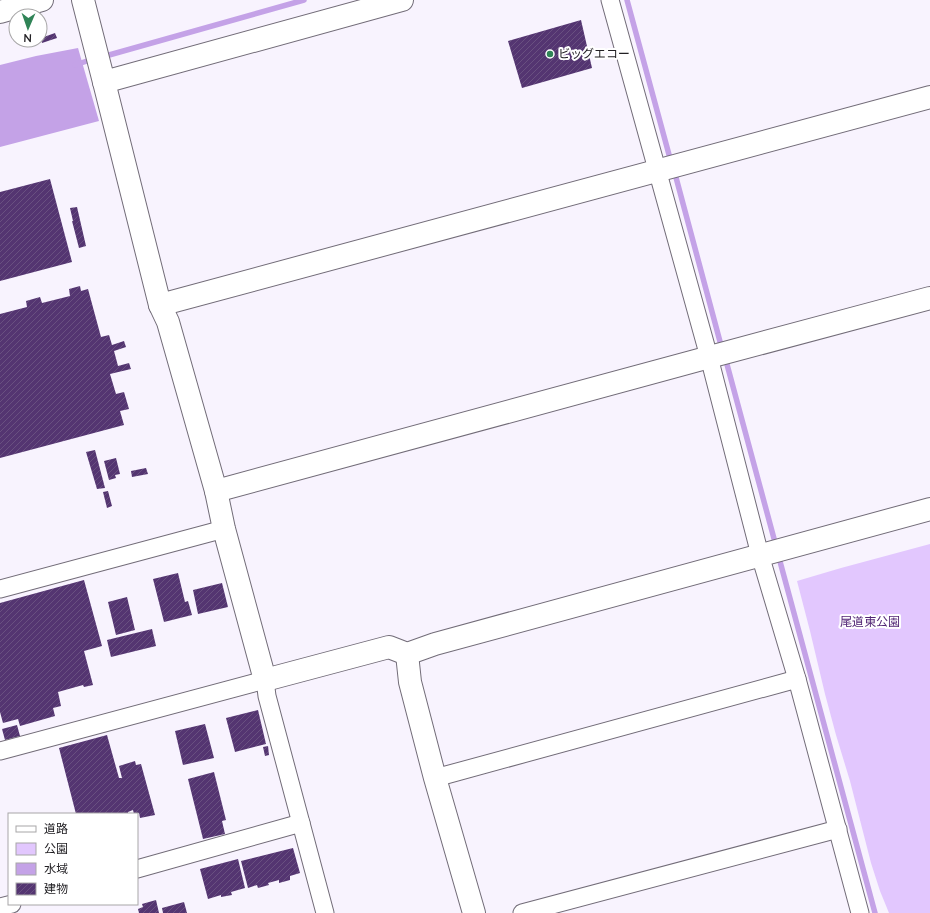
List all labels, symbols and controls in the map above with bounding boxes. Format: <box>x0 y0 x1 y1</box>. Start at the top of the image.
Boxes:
north arrow <box>8 8 48 48</box>
text: N <box>23 32 32 45</box>
place label: ビッグエコー <box>558 46 630 61</box>
marker: ビッグエコー <box>545 49 555 59</box>
park label: 尾道東公園 <box>840 614 900 629</box>
legend <box>8 813 138 905</box>
text: 道路 <box>44 821 68 836</box>
text: 公園 <box>44 841 68 856</box>
text: 水域 <box>44 861 68 876</box>
text: 建物 <box>44 881 68 896</box>

